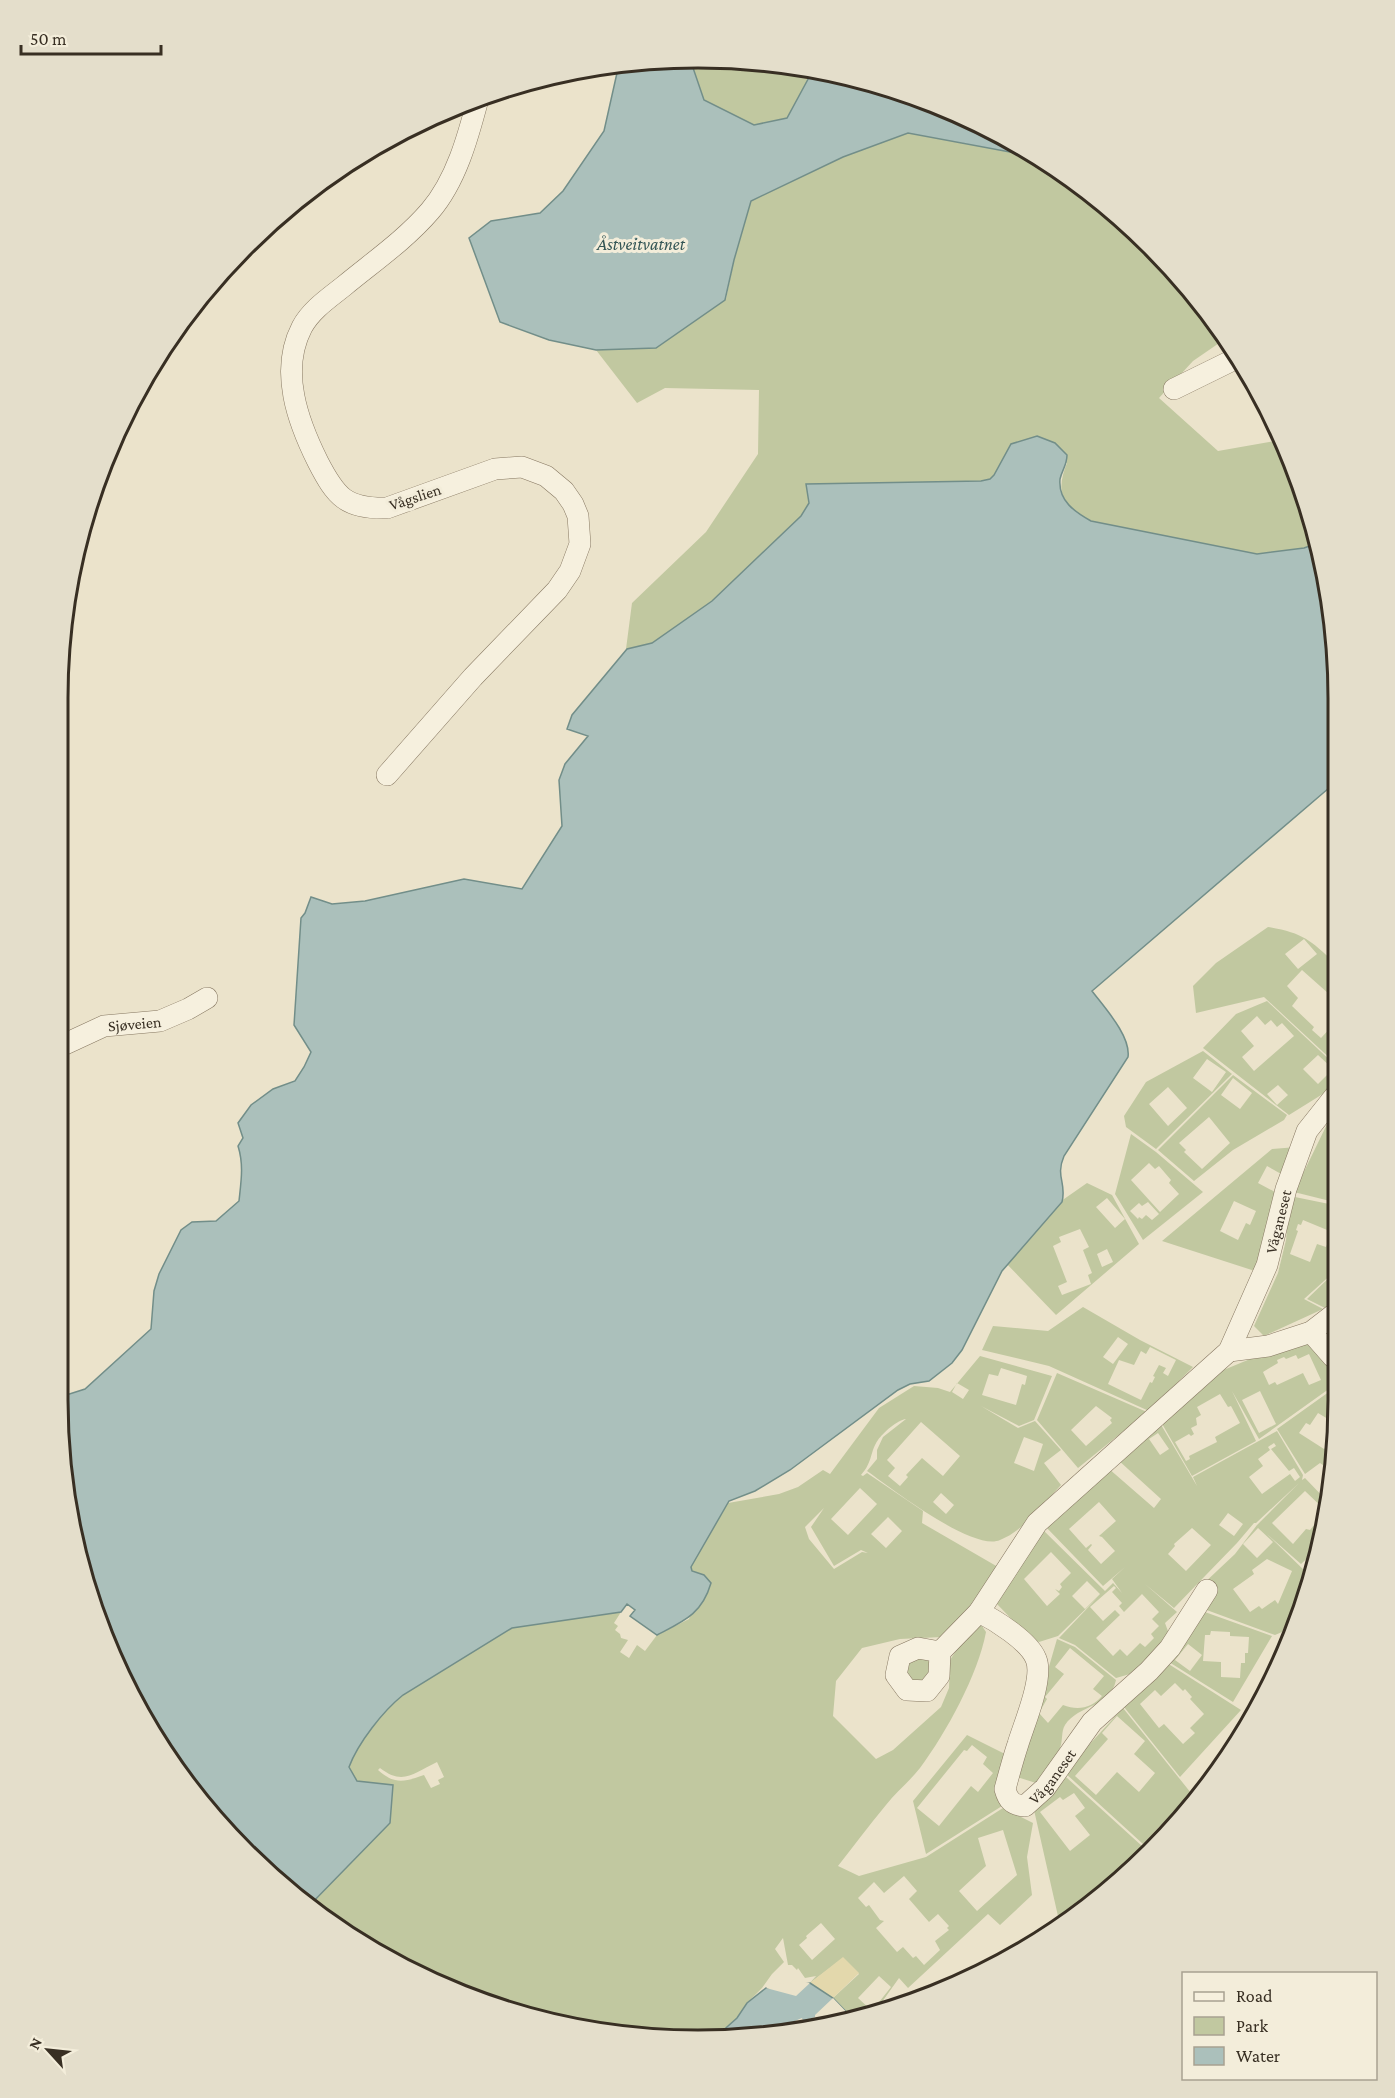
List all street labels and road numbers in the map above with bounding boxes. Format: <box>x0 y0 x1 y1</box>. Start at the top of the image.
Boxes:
street label: Vågslien <box>387 480 444 514</box>
street label: Sjøveien <box>107 1012 162 1035</box>
street label: Våganeset <box>1262 1187 1294 1255</box>
street label: Våganeset <box>1025 1745 1079 1807</box>

